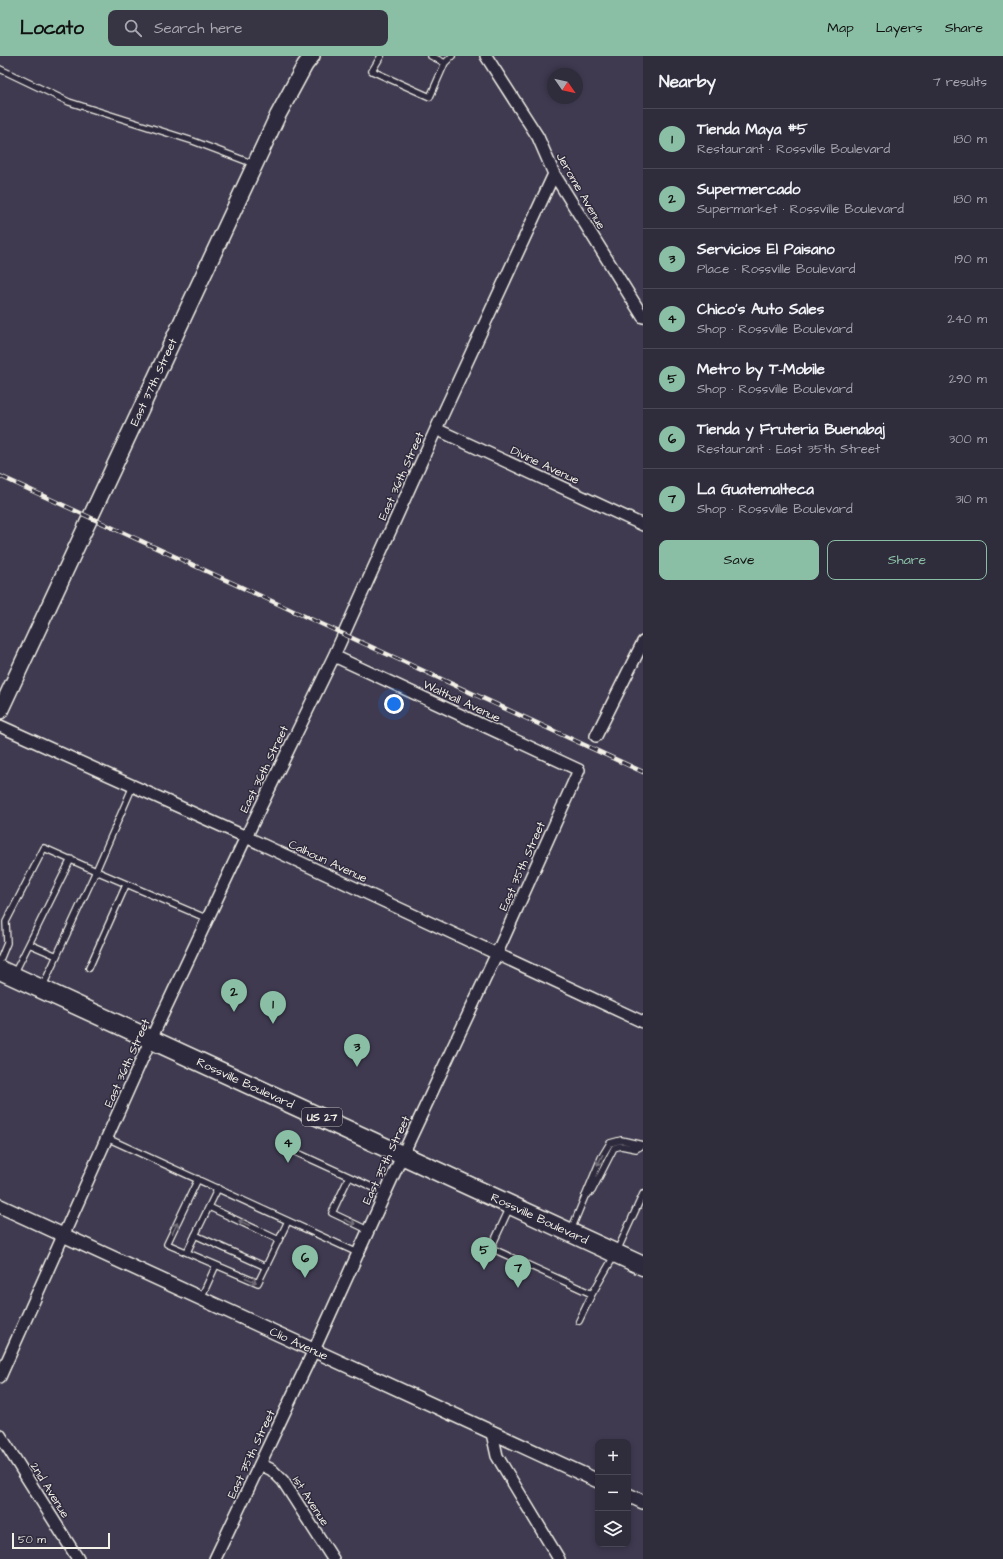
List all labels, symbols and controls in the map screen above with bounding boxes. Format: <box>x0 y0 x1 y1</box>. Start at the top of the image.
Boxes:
search box <box>108 10 388 46</box>
text: Locato <box>20 15 84 42</box>
icon: search <box>122 17 144 39</box>
text: Search here <box>154 18 242 39</box>
text: Map <box>827 18 854 38</box>
text: Layers <box>876 18 923 38</box>
text: Share <box>945 18 983 38</box>
north arrow <box>547 68 583 104</box>
text: Nearby <box>659 70 716 94</box>
text: 7 results <box>933 73 987 91</box>
text: Tienda Maya #5 <box>697 119 808 140</box>
text: 1 <box>671 130 673 148</box>
text: 180 m <box>953 130 987 148</box>
text: Restaurant · Rossville Boulevard <box>697 140 890 158</box>
street label: Jerome Avenue <box>552 150 610 233</box>
text: Supermercado <box>697 179 800 200</box>
text: 2 <box>668 190 676 208</box>
text: 180 m <box>953 190 987 208</box>
text: Supermarket · Rossville Boulevard <box>697 200 904 218</box>
text: Servicios El Paisano <box>697 239 835 260</box>
text: 3 <box>669 250 675 268</box>
text: 190 m <box>954 250 987 268</box>
text: Place · Rossville Boulevard <box>697 260 856 278</box>
text: Chico's Auto Sales <box>697 299 824 320</box>
text: 4 <box>668 310 676 328</box>
text: 240 m <box>947 310 987 328</box>
text: Shop · Rossville Boulevard <box>697 320 853 338</box>
street label: East 37th Street <box>126 335 182 429</box>
text: Metro by T-Mobile <box>697 359 825 380</box>
text: 5 <box>667 370 677 388</box>
text: 290 m <box>949 370 987 388</box>
text: Shop · Rossville Boulevard <box>697 380 853 398</box>
text: Tienda y Fruteria Buenabaj <box>697 419 885 440</box>
street label: East 36th Street <box>374 429 429 523</box>
text: 6 <box>668 430 676 448</box>
text: 300 m <box>949 430 987 448</box>
text: Restaurant · East 35th Street <box>697 440 880 458</box>
street label: Divine Avenue <box>508 442 582 489</box>
text: La Guatemalteca <box>697 479 814 500</box>
text: 7 <box>668 490 676 508</box>
text: 310 m <box>955 490 987 508</box>
text: Shop · Rossville Boulevard <box>697 500 853 518</box>
button: Save <box>659 540 819 580</box>
button: Share <box>827 540 987 580</box>
street label: Walthall Avenue <box>420 676 504 727</box>
your location <box>384 694 404 714</box>
street label: East 36th Street <box>236 723 293 816</box>
street label: East 35th Street <box>495 819 550 914</box>
street label: Calhoun Avenue <box>286 836 370 887</box>
pin: 2 <box>221 979 247 1012</box>
pin: 1 <box>260 991 286 1024</box>
street label: East 36th Street <box>100 1016 155 1110</box>
pin: 3 <box>344 1034 370 1067</box>
street label: Rossville Boulevard <box>194 1054 296 1113</box>
road number: US 27 <box>302 1108 342 1126</box>
street label: East 35th Street <box>358 1113 415 1207</box>
pin: 4 <box>275 1130 301 1163</box>
one-way arrow <box>596 1153 603 1165</box>
street label: Rossville Boulevard <box>488 1189 591 1249</box>
one-way arrow <box>344 1218 356 1226</box>
one-way arrow <box>238 1219 250 1226</box>
one-way arrow <box>171 1223 179 1235</box>
pin: 5 <box>471 1237 497 1270</box>
pin: 6 <box>292 1245 318 1278</box>
pin: 7 <box>505 1255 531 1288</box>
one-way arrow <box>245 1277 257 1285</box>
street label: Clio Avenue <box>267 1323 331 1365</box>
street label: East 35th Street <box>223 1407 280 1501</box>
map controls <box>595 1439 631 1547</box>
button: + <box>595 1439 631 1475</box>
street label: 2nd Avenue <box>26 1459 74 1522</box>
street label: 1st Avenue <box>288 1473 333 1530</box>
button: − <box>595 1475 631 1511</box>
button: layers <box>595 1511 631 1547</box>
scale bar <box>12 1531 110 1550</box>
text: 50 m <box>18 1532 46 1547</box>

